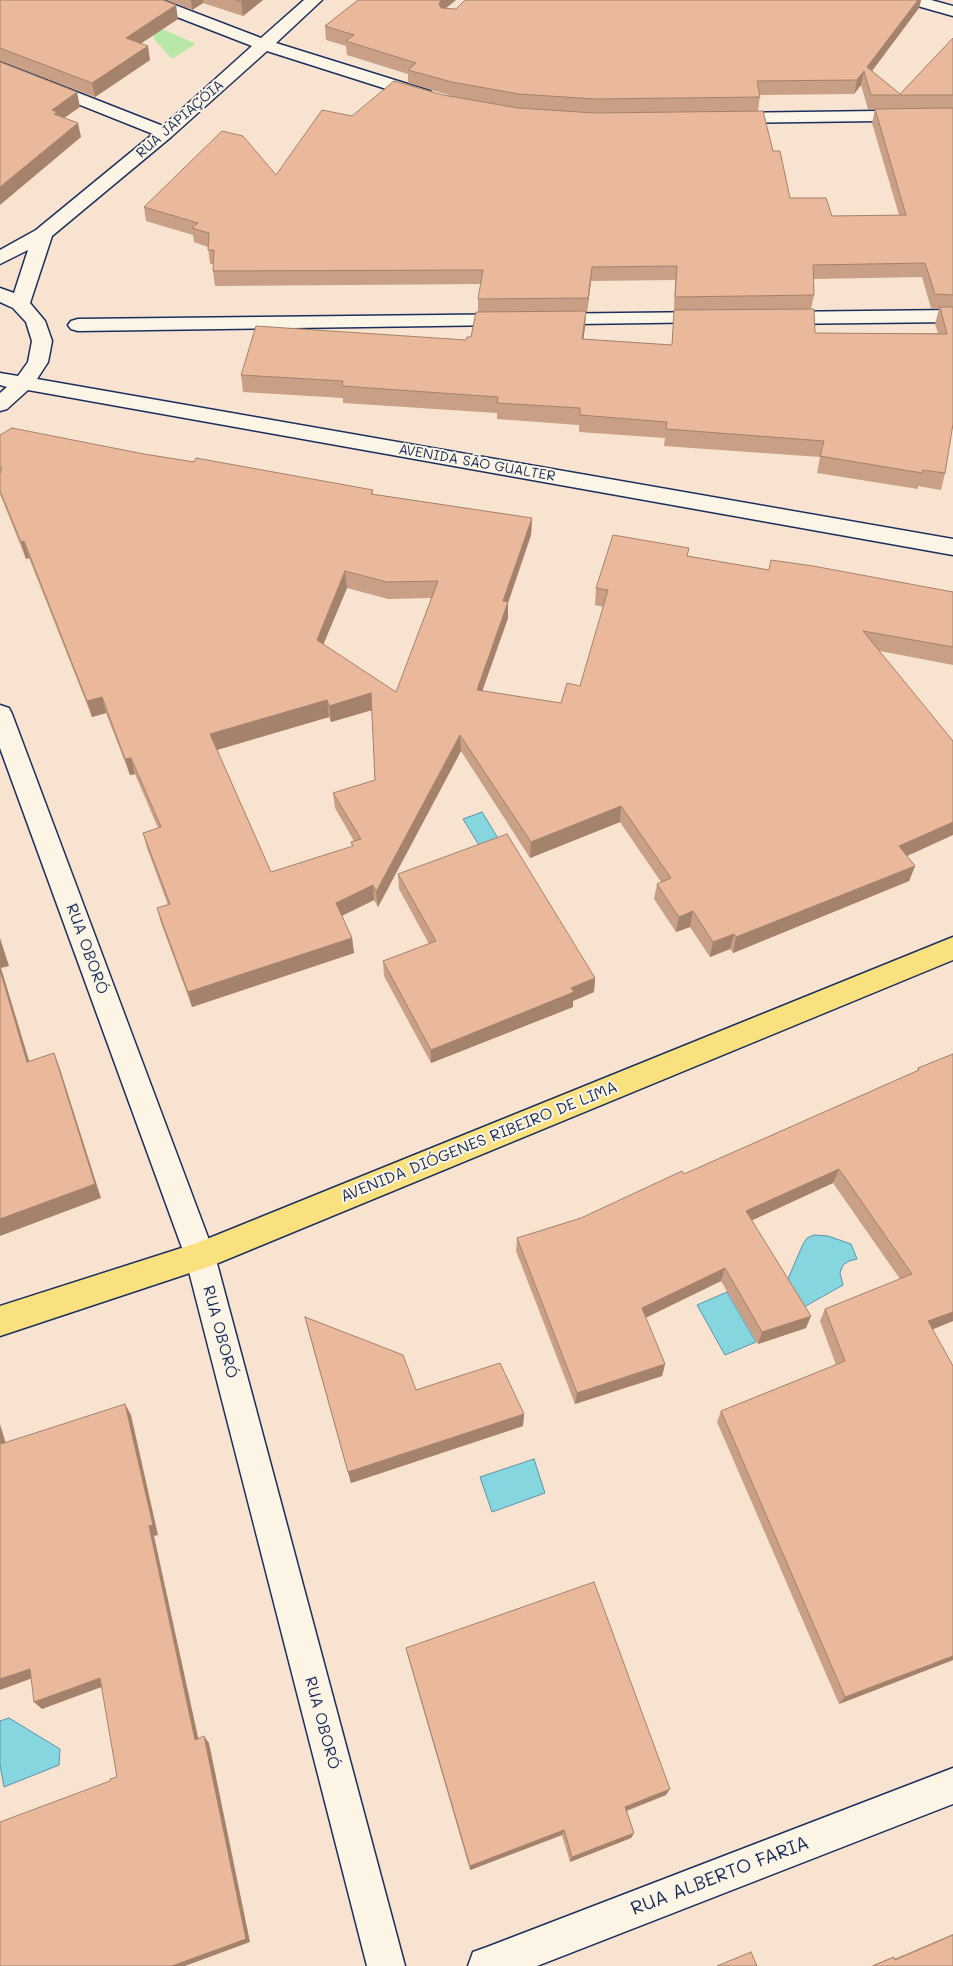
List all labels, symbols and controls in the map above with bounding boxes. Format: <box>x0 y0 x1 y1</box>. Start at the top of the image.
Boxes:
street label: RUA JAPIAÇÓIA <box>133 76 227 162</box>
street label: AVENIDA SÃO GUALTER <box>397 441 557 485</box>
street label: RUA OBORÓ <box>62 901 112 997</box>
street label: AVENIDA DIÓGENES RIBEIRO DE LIMA <box>338 1077 620 1207</box>
street label: RUA OBORÓ <box>198 1283 242 1381</box>
street label: RUA OBORÓ <box>300 1674 344 1772</box>
street label: RUA ALBERTO FARIA <box>628 1831 812 1921</box>

